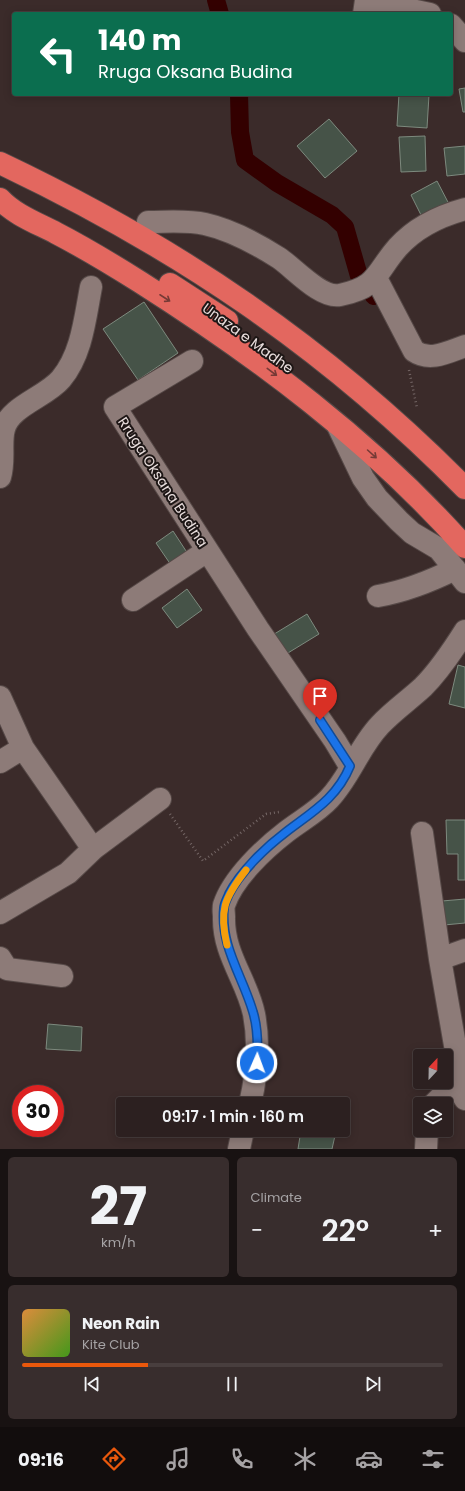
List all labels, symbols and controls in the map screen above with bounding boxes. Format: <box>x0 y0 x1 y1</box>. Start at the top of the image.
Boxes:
text: 140 m <box>98 21 181 60</box>
icon: left <box>32 28 84 80</box>
text: Rruga Oksana Budina <box>98 59 293 84</box>
one-way arrow <box>159 294 170 302</box>
street label: Unaza e Madhe <box>198 298 298 378</box>
one-way arrow <box>266 368 277 376</box>
street label: Rruga Oksana Budina <box>113 413 213 551</box>
one-way arrow <box>367 450 377 459</box>
pin <box>303 679 337 720</box>
icon: arrive <box>309 685 331 707</box>
position arrow <box>236 1042 278 1084</box>
north arrow <box>413 1049 453 1089</box>
map controls <box>413 1049 453 1137</box>
speed limit sign: 30 <box>12 1085 64 1137</box>
button: layers <box>413 1097 453 1137</box>
text: 09:17 · 1 min · 160 m <box>162 1106 304 1127</box>
text: 27 <box>89 1170 147 1243</box>
text: Climate <box>251 1188 302 1207</box>
text: 22° <box>321 1209 369 1252</box>
text: − <box>251 1215 263 1246</box>
text: + <box>428 1215 443 1246</box>
text: km/h <box>101 1233 136 1252</box>
text: Neon Rain <box>82 1313 160 1334</box>
text: Kite Club <box>82 1335 140 1354</box>
icon: previous <box>81 1373 103 1395</box>
icon: pause <box>221 1373 243 1395</box>
icon: next <box>362 1373 384 1395</box>
icon: directions <box>100 1445 128 1473</box>
icon: music <box>164 1445 192 1473</box>
icon: phone <box>228 1445 256 1473</box>
icon: climate <box>291 1445 319 1473</box>
icon: car <box>355 1445 383 1473</box>
icon: filters <box>419 1445 447 1473</box>
text: 09:16 <box>18 1447 64 1472</box>

